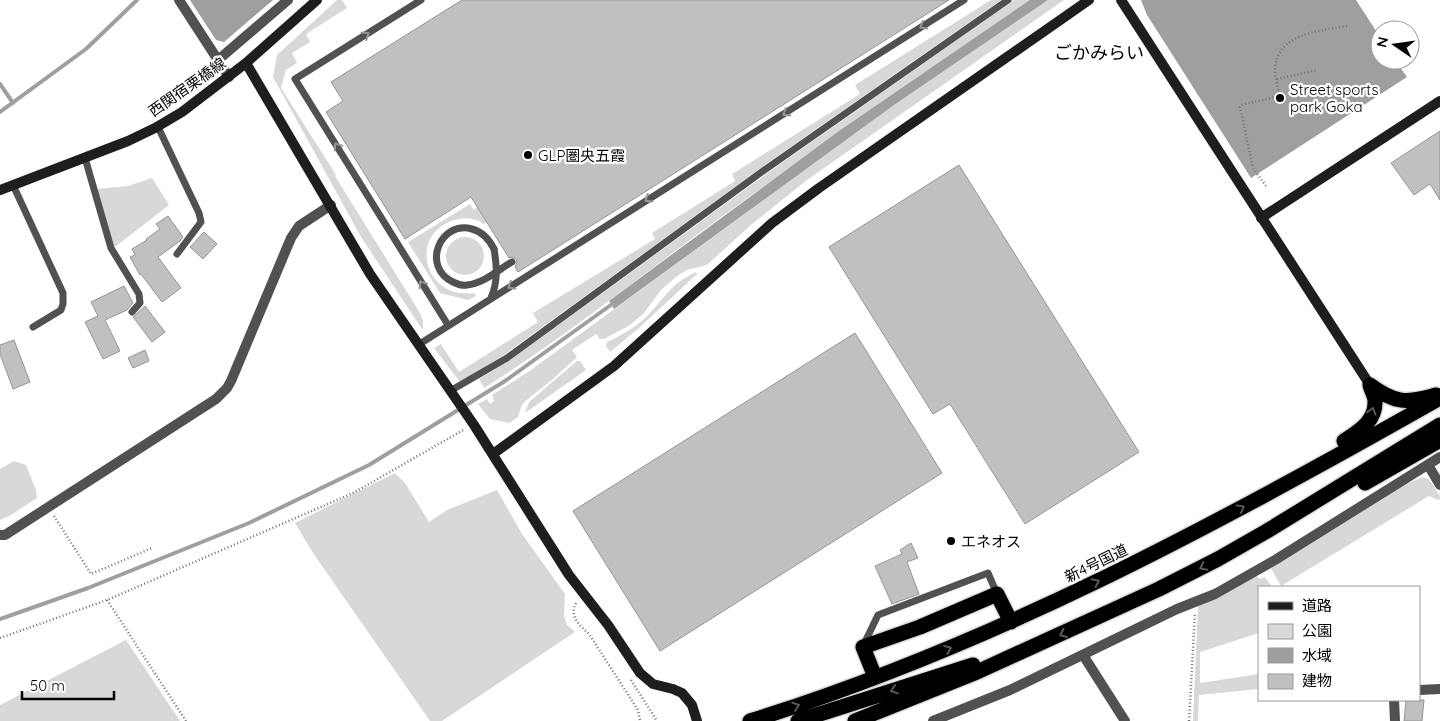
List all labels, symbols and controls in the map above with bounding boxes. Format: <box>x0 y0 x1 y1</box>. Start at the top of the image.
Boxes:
one-way arrow <box>919 20 929 29</box>
north arrow <box>1370 20 1420 70</box>
one-way arrow <box>360 31 369 41</box>
text: N <box>1372 35 1392 49</box>
district label: ごかみらい <box>1054 41 1144 64</box>
street label: 西関宿栗橋線 <box>145 53 229 121</box>
place label: Street sports park Goka <box>1290 80 1378 116</box>
marker: Street sports park Goka <box>1274 92 1286 104</box>
one-way arrow <box>782 106 791 116</box>
one-way arrow <box>333 142 343 151</box>
place label: GLP圏央五霞 <box>538 146 625 165</box>
marker: GLP圏央五霞 <box>522 149 534 161</box>
one-way arrow <box>644 193 653 203</box>
one-way arrow <box>419 280 429 289</box>
one-way arrow <box>507 280 516 289</box>
one-way arrow <box>1366 407 1377 416</box>
one-way arrow <box>1236 505 1245 515</box>
place label: エネオス <box>961 532 1021 551</box>
marker: エネオス <box>945 535 957 547</box>
street label: 新4号国道 <box>1061 540 1131 586</box>
one-way arrow <box>1199 561 1208 571</box>
one-way arrow <box>1091 578 1100 588</box>
legend <box>1258 586 1420 701</box>
text: 道路 <box>1302 596 1332 615</box>
text: 公園 <box>1302 621 1332 640</box>
one-way arrow <box>1059 627 1068 638</box>
one-way arrow <box>943 645 952 655</box>
text: 水域 <box>1302 646 1332 665</box>
scale bar <box>22 668 115 700</box>
text: 建物 <box>1302 671 1332 690</box>
text: 50 m <box>30 676 65 695</box>
one-way arrow <box>891 684 899 694</box>
one-way arrow <box>791 702 800 712</box>

